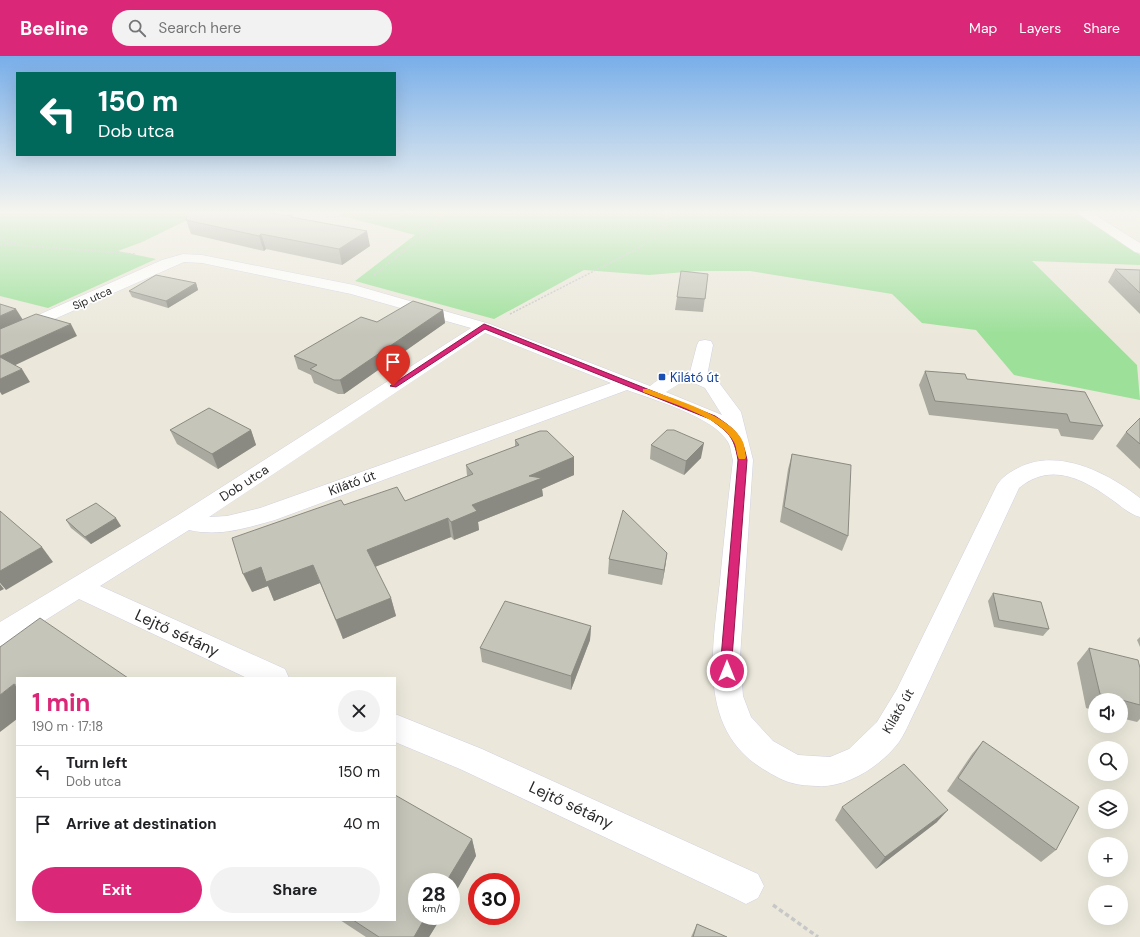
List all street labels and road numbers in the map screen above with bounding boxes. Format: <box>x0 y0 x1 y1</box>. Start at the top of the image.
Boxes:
street label: Síp utca <box>70 283 114 313</box>
street label: Dob utca <box>216 461 272 505</box>
street label: Kilátó út <box>326 467 378 499</box>
street label: Lejtő sétány <box>132 604 223 662</box>
street label: Kilátó út <box>878 685 918 737</box>
street label: Lejtő sétány <box>526 776 617 834</box>

